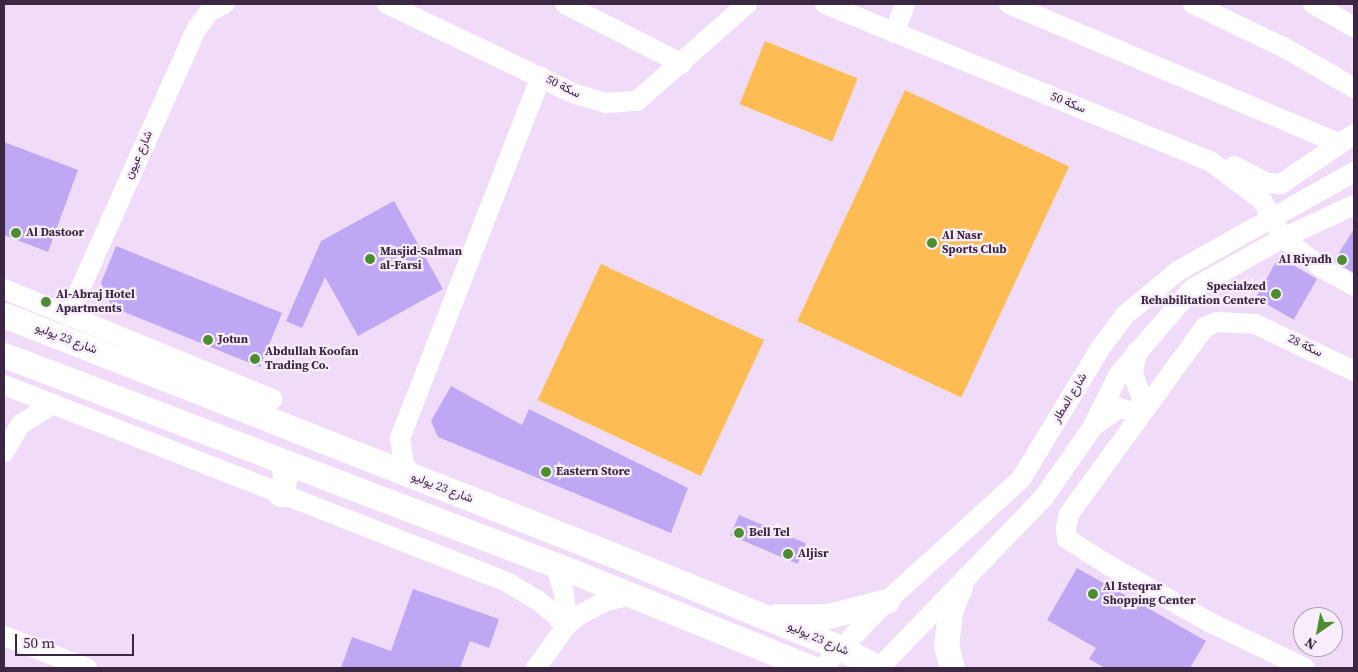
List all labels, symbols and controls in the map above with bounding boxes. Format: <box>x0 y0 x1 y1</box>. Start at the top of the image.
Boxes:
street label: سكة 50 <box>543 73 583 101</box>
street label: سكة 50 <box>1048 89 1088 117</box>
street label: شارع عيون <box>122 128 156 182</box>
place label: Al Dastoor <box>26 226 84 240</box>
marker: Al Dastoor <box>10 227 22 239</box>
place label: Al Nasr Sports Club <box>942 229 1007 257</box>
marker: Al Nasr Sports Club <box>926 237 938 249</box>
place label: Masjid-Salman al-Farsi <box>380 245 462 273</box>
marker: Masjid-Salman al-Farsi <box>364 253 376 265</box>
place label: Al Riyadh <box>1279 253 1332 267</box>
marker: Al Riyadh <box>1336 254 1348 266</box>
place label: Specialzed Rehabilitation Centere <box>1141 280 1266 308</box>
place label: Al-Abraj Hotel Apartments <box>56 288 135 316</box>
marker: Specialzed Rehabilitation Centere <box>1270 288 1282 300</box>
marker: Al-Abraj Hotel Apartments <box>40 296 52 308</box>
street label: شارع 23 يوليو <box>33 321 99 357</box>
street label: سكة 28 <box>1285 332 1325 360</box>
place label: Jotun <box>218 333 248 347</box>
marker: Jotun <box>202 334 214 346</box>
place label: Abdullah Koofan Trading Co. <box>265 345 359 373</box>
marker: Abdullah Koofan Trading Co. <box>249 353 261 365</box>
street label: شارع المطار <box>1050 371 1090 425</box>
place label: Eastern Store <box>556 465 630 479</box>
marker: Eastern Store <box>540 466 552 478</box>
street label: شارع 23 يوليو <box>409 470 475 506</box>
place label: Bell Tel <box>749 526 790 540</box>
marker: Bell Tel <box>733 527 745 539</box>
place label: Aljisr <box>798 547 828 561</box>
marker: Aljisr <box>782 548 794 560</box>
place label: Al Isteqrar Shopping Center <box>1103 580 1195 608</box>
marker: Al Isteqrar Shopping Center <box>1087 588 1099 600</box>
north arrow <box>1293 607 1343 657</box>
street label: شارع 23 يوليو <box>785 619 851 659</box>
scale bar <box>18 624 136 656</box>
text: 50 m <box>23 632 55 653</box>
text: N <box>1301 633 1320 655</box>

